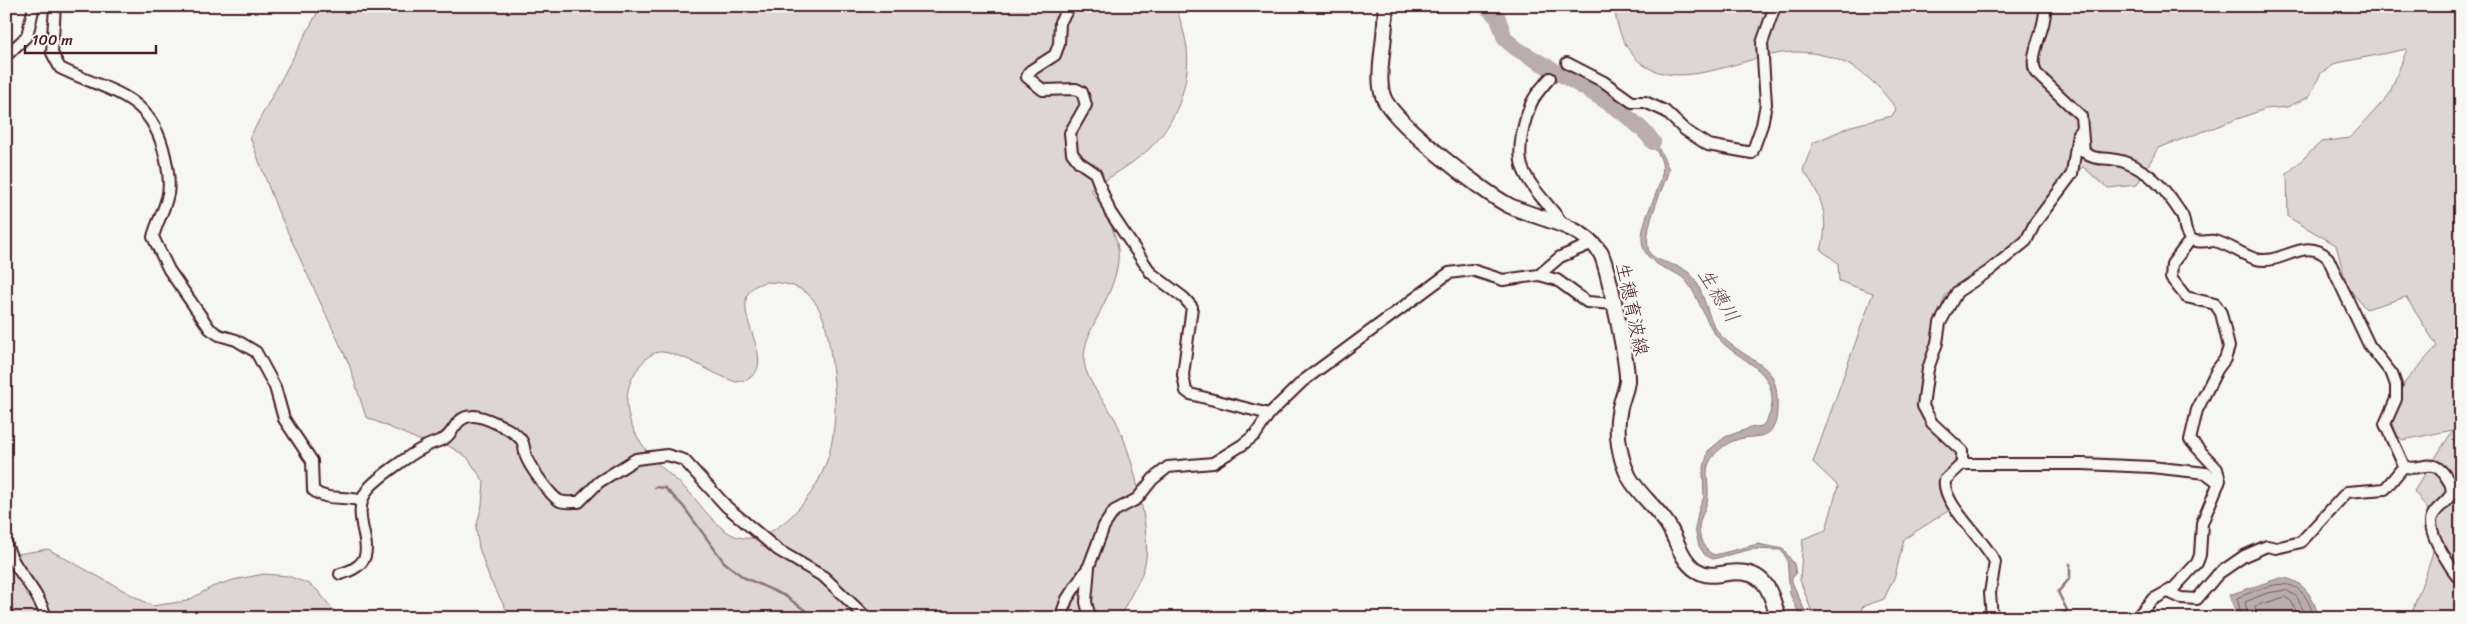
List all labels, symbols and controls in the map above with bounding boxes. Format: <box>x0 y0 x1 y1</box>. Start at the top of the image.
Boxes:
scale bar <box>25 22 156 54</box>
text: 100 m <box>32 27 73 53</box>
street label: 生穂育波線 <box>1606 259 1659 359</box>
water label: 生穂川 <box>1688 261 1749 330</box>

